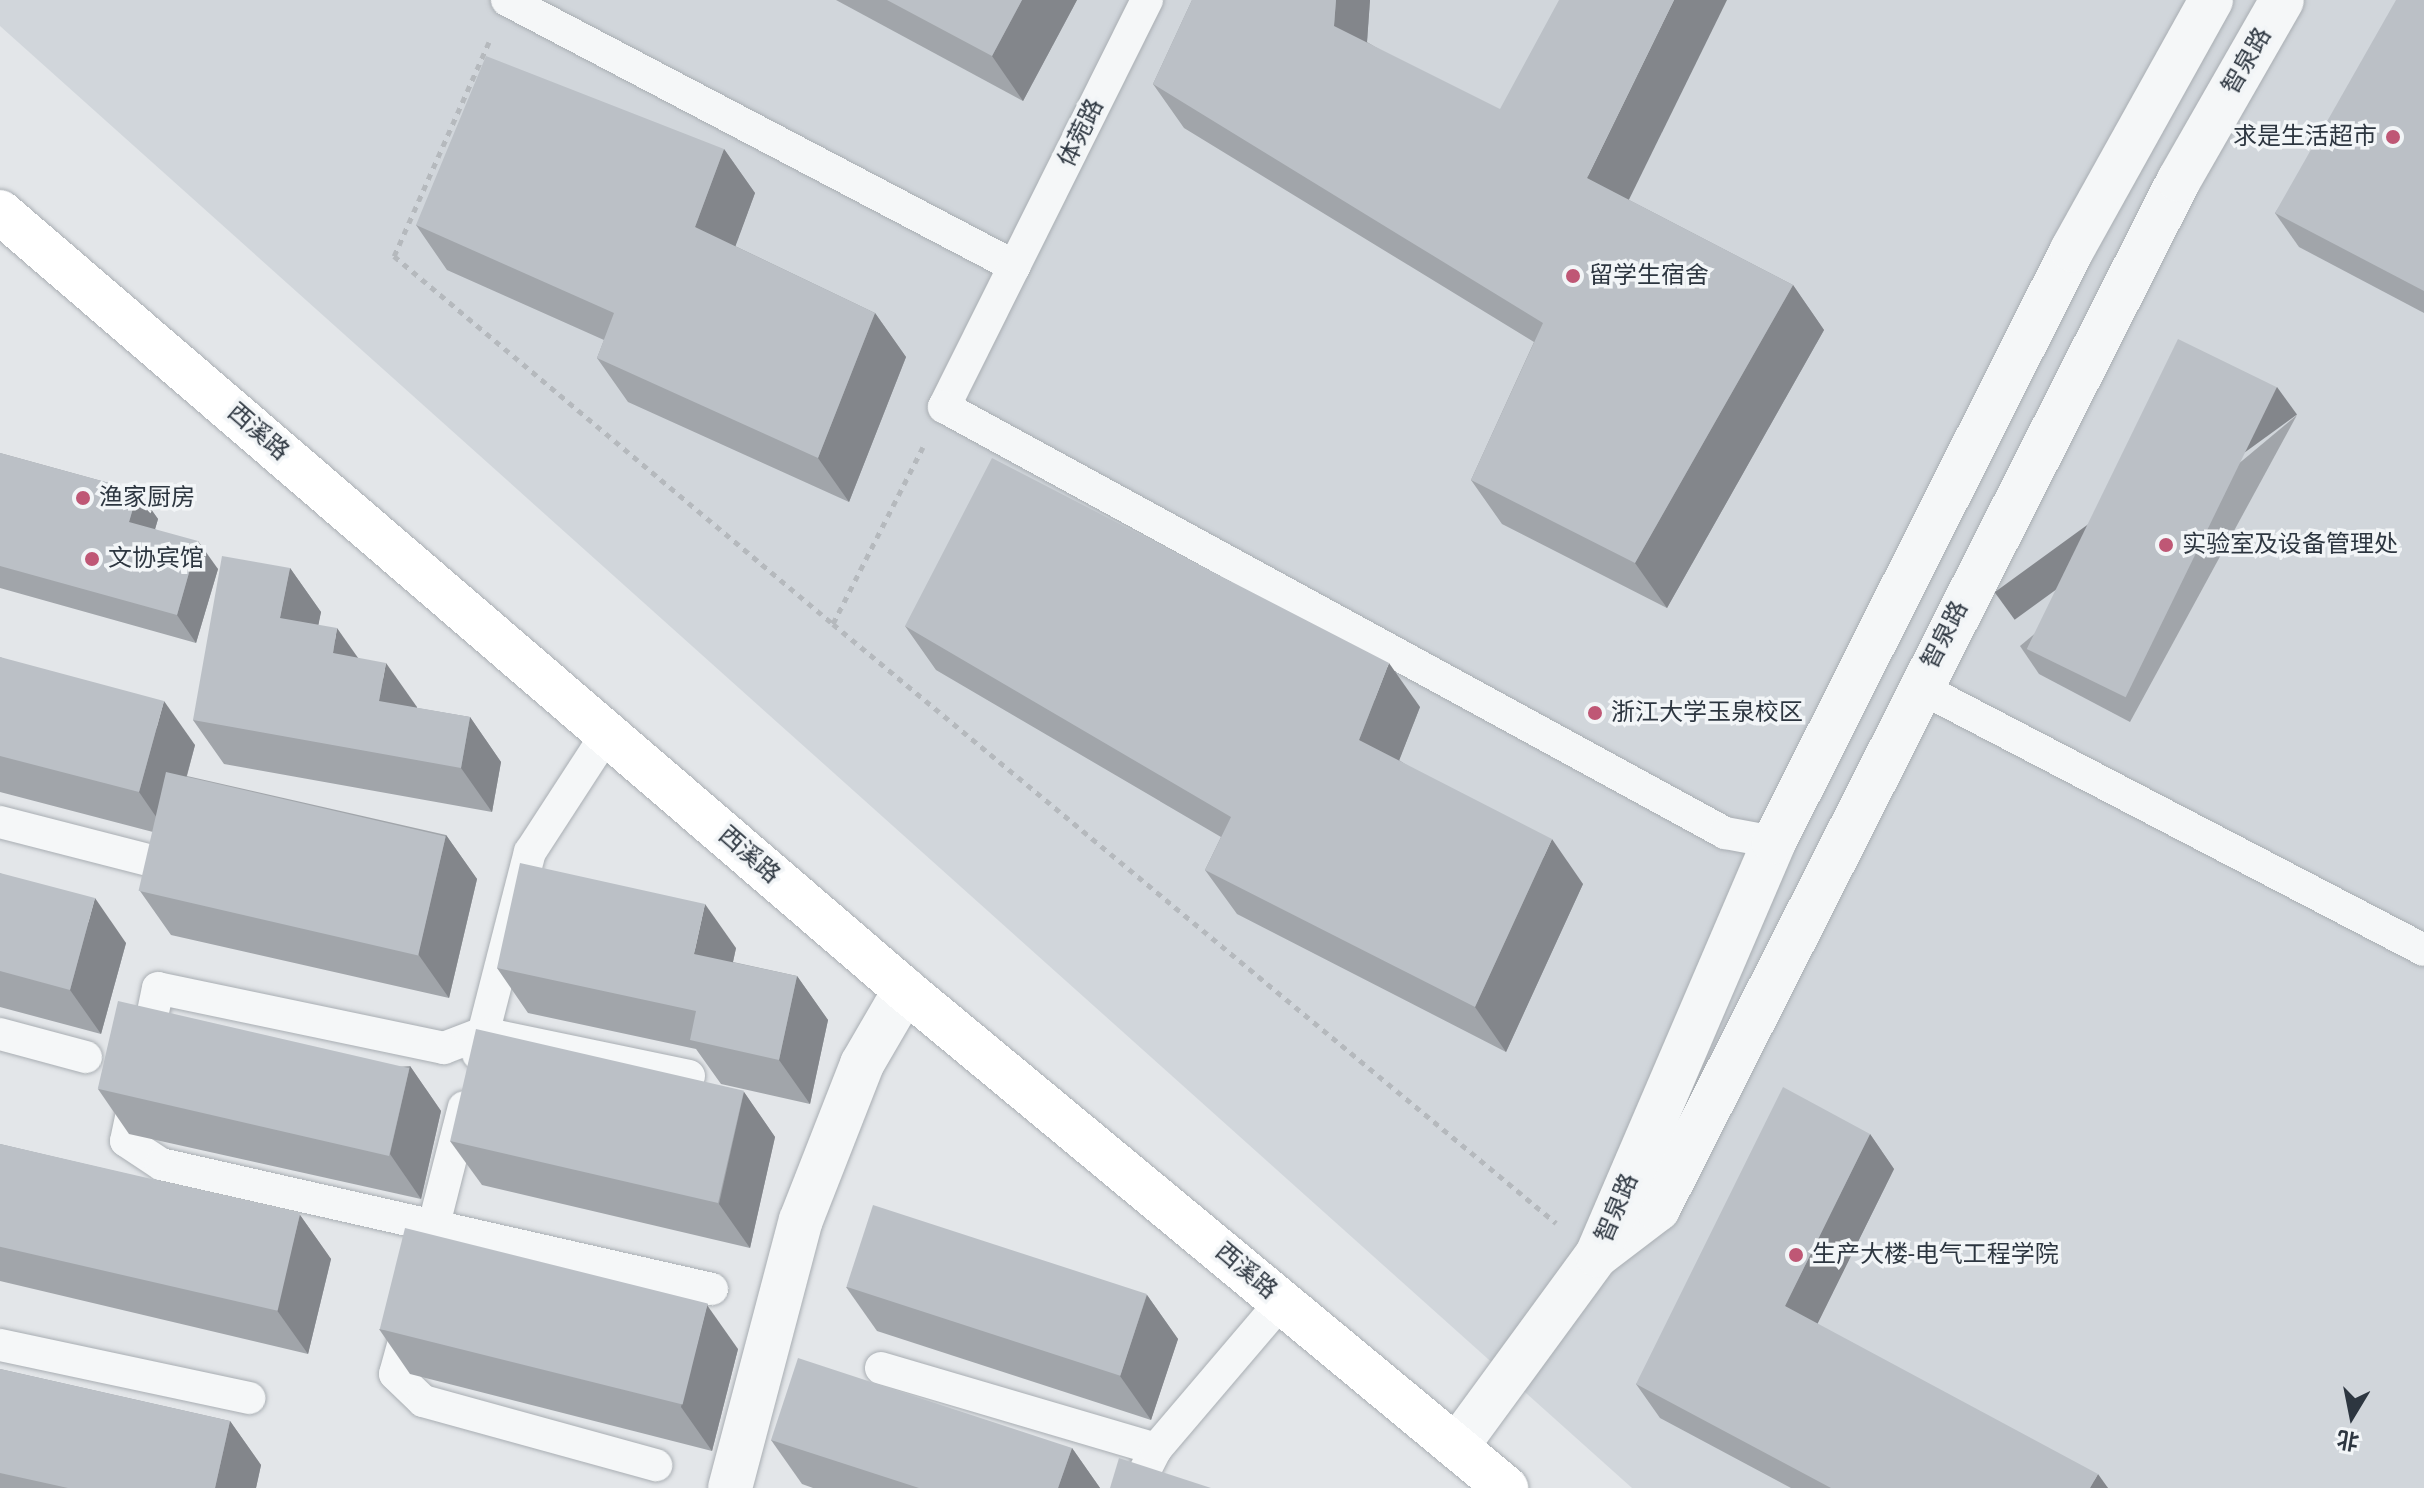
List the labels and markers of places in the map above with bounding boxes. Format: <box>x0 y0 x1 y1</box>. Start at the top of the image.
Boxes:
place label: 求是生活超市 <box>2233 123 2377 151</box>
marker: 求是生活超市 <box>2384 128 2402 146</box>
place label: 留学生宿舍 <box>1589 262 1709 290</box>
marker: 留学生宿舍 <box>1564 267 1582 285</box>
place label: 渔家厨房 <box>99 484 195 512</box>
marker: 渔家厨房 <box>74 489 92 507</box>
place label: 实验室及设备管理处 <box>2182 531 2398 559</box>
marker: 实验室及设备管理处 <box>2157 536 2175 554</box>
place label: 文协宾馆 <box>108 545 204 573</box>
marker: 文协宾馆 <box>83 550 101 568</box>
place label: 浙江大学玉泉校区 <box>1611 699 1803 727</box>
marker: 浙江大学玉泉校区 <box>1586 704 1604 722</box>
place label: 生产大楼-电气工程学院 <box>1812 1241 2059 1269</box>
marker: 生产大楼-电气工程学院 <box>1787 1246 1805 1264</box>

